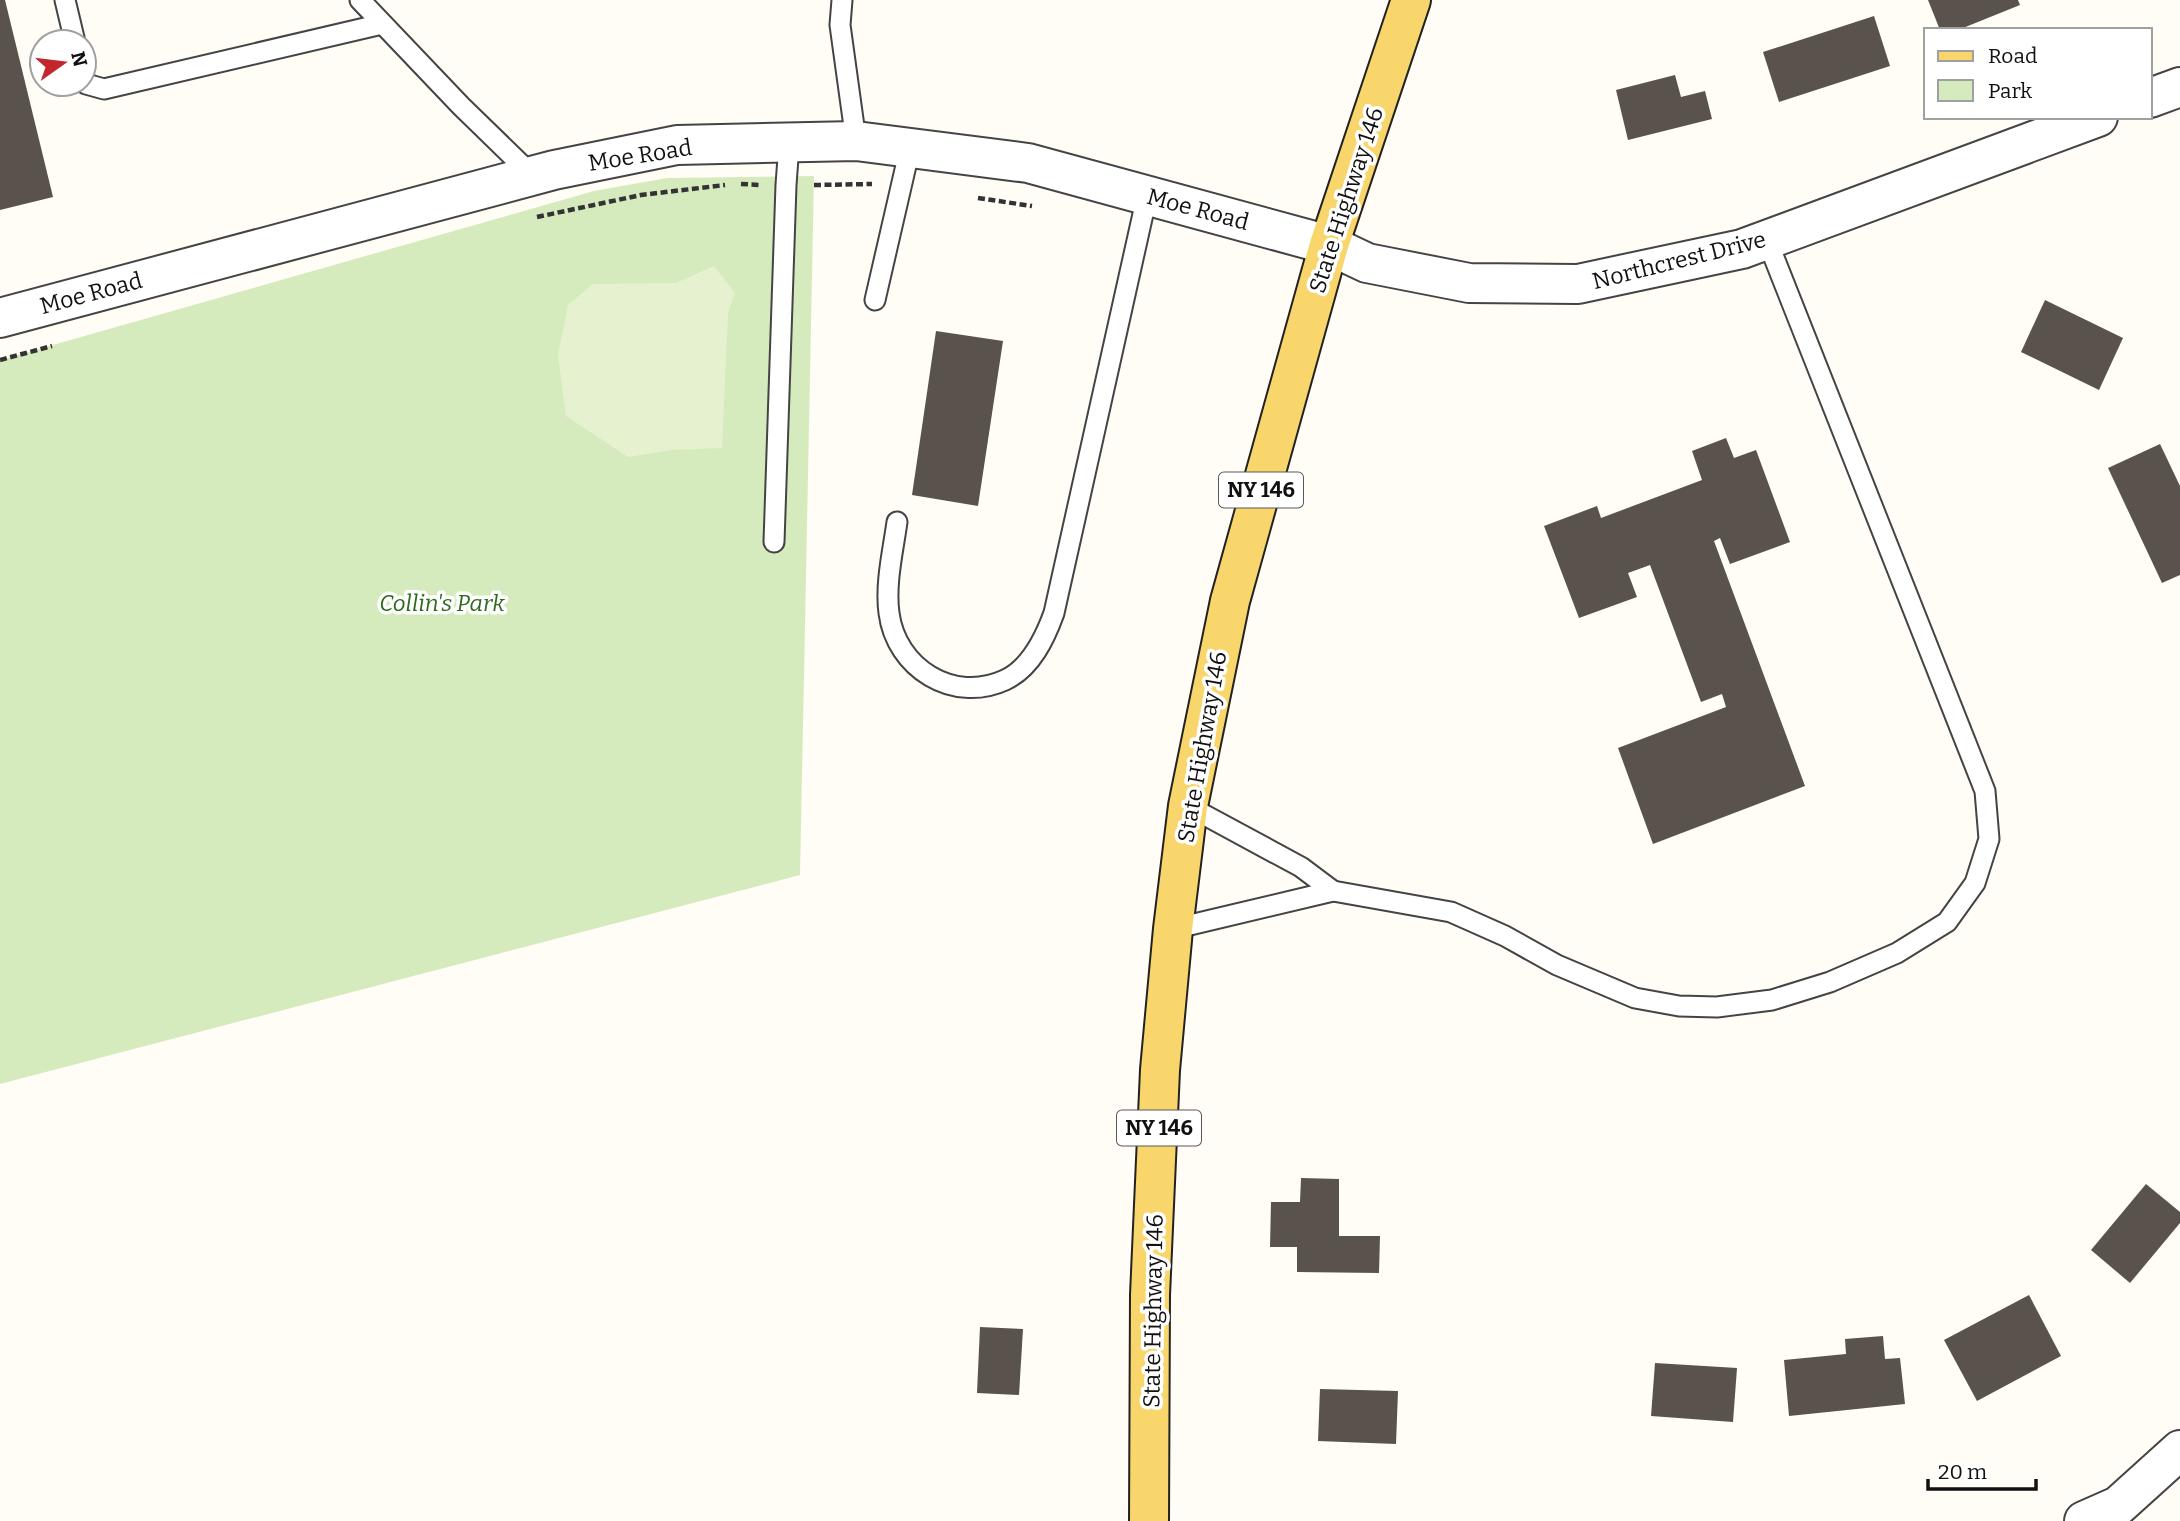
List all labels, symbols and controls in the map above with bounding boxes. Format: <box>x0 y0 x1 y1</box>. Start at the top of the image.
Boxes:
north arrow <box>28 28 98 98</box>
legend <box>1924 28 2152 119</box>
text: Road <box>1988 43 2037 69</box>
text: N <box>66 49 92 69</box>
text: Park <box>1988 78 2032 104</box>
street label: State Highway 146 <box>1303 104 1389 296</box>
street label: Moe Road <box>586 133 694 177</box>
street label: Moe Road <box>1144 182 1252 236</box>
street label: Northcrest Drive <box>1589 225 1769 295</box>
street label: Moe Road <box>37 266 145 320</box>
road number: NY 146 <box>1219 472 1303 508</box>
park label: Collin's Park <box>379 589 505 617</box>
street label: State Highway 146 <box>1171 649 1233 845</box>
road number: NY 146 <box>1117 1110 1201 1146</box>
street label: State Highway 146 <box>1137 1214 1169 1408</box>
scale bar <box>1928 1448 2036 1492</box>
text: 20 m <box>1938 1459 1987 1485</box>

